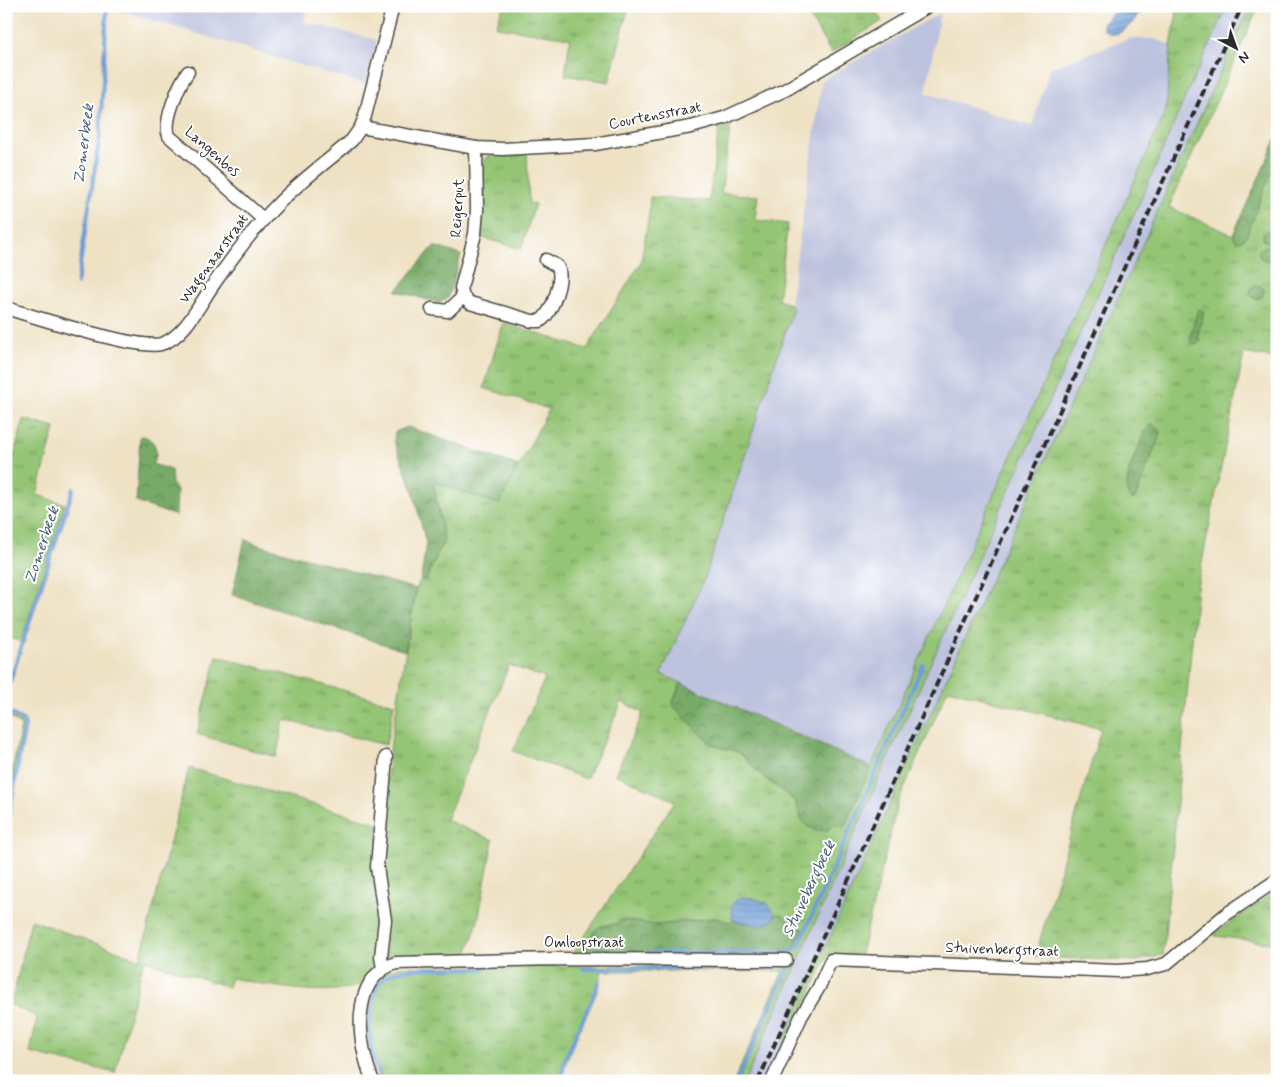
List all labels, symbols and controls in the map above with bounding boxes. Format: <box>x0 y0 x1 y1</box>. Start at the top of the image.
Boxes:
north arrow <box>1210 22 1260 72</box>
text: N <box>1234 47 1253 67</box>
street label: Courtensstraat <box>607 97 703 135</box>
water label: Zomerbeek <box>69 102 99 185</box>
street label: Langenbos <box>179 122 244 183</box>
street label: Reigerput <box>446 178 470 238</box>
street label: Wagenaarstraat <box>175 210 254 308</box>
water label: Zomerbeek <box>20 503 65 586</box>
water label: Stuivebergbeek <box>777 837 843 941</box>
street label: Omloopstraat <box>544 933 624 953</box>
street label: Stuivenbergstraat <box>945 938 1059 963</box>

